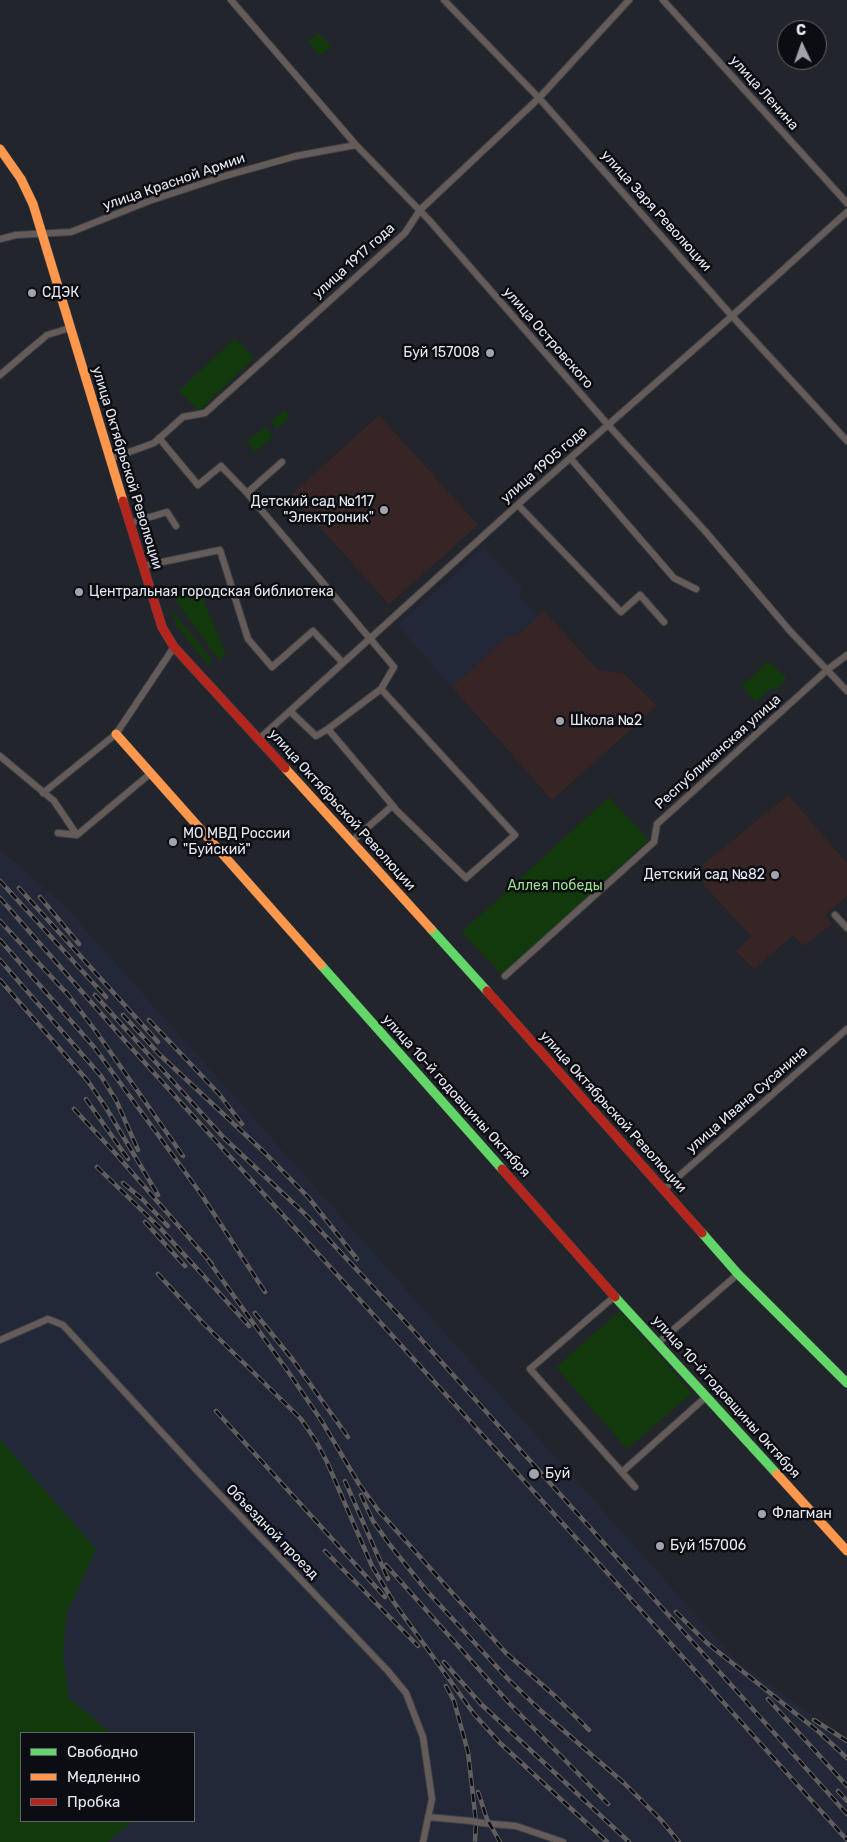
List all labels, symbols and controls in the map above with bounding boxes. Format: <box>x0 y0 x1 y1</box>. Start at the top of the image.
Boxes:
north arrow <box>777 20 827 70</box>
text: С <box>796 22 807 39</box>
street label: улица Ленина <box>726 52 802 134</box>
street label: улица Заря Революции <box>597 147 715 275</box>
street label: улица Красной Армии <box>101 150 247 214</box>
street label: улица 1917 года <box>310 220 398 302</box>
street label: улица Островского <box>499 284 597 392</box>
place label: СДЭК <box>42 285 79 301</box>
marker: СДЭК <box>26 287 38 299</box>
place label: Буй 157008 <box>403 345 480 361</box>
marker: Буй 157008 <box>484 347 496 359</box>
street label: улица Октябрьской Революции <box>88 364 166 572</box>
street label: улица 1905 года <box>497 423 591 507</box>
place label: Детский сад №117 "Электроник" <box>251 494 374 526</box>
marker: Детский сад №117 "Электроник" <box>378 504 390 516</box>
place label: Центральная городская библиотека <box>89 584 334 600</box>
marker: Центральная городская библиотека <box>73 586 85 598</box>
street label: Республиканская улица <box>652 691 784 813</box>
place label: Школа №2 <box>570 713 642 729</box>
marker: Школа №2 <box>554 715 566 727</box>
street label: улица Октябрьской Революции <box>265 726 419 894</box>
place label: МО МВД России "Буйский" <box>183 826 290 859</box>
marker: МО МВД России "Буйский" <box>167 836 179 848</box>
place label: Детский сад №82 <box>644 867 765 883</box>
marker: Детский сад №82 <box>769 869 781 881</box>
park label: Аллея победы <box>507 878 603 894</box>
street label: улица 10-й годовщины Октября <box>378 1011 534 1181</box>
street label: улица Октябрьской Революции <box>536 1028 690 1196</box>
street label: улица Ивана Сусанина <box>683 1043 811 1157</box>
street label: улица 10-й годовщины Октября <box>648 1312 804 1482</box>
place label: Буй <box>545 1466 570 1482</box>
marker: Буй <box>527 1467 541 1481</box>
street label: Объездной проезд <box>222 1481 322 1583</box>
place label: Флагман <box>772 1506 832 1522</box>
marker: Флагман <box>756 1508 768 1520</box>
place label: Буй 157006 <box>670 1538 746 1554</box>
marker: Буй 157006 <box>654 1540 666 1552</box>
legend <box>20 1732 195 1822</box>
text: Свободно <box>67 1743 138 1761</box>
text: Медленно <box>67 1768 140 1786</box>
text: Пробка <box>67 1793 120 1811</box>

